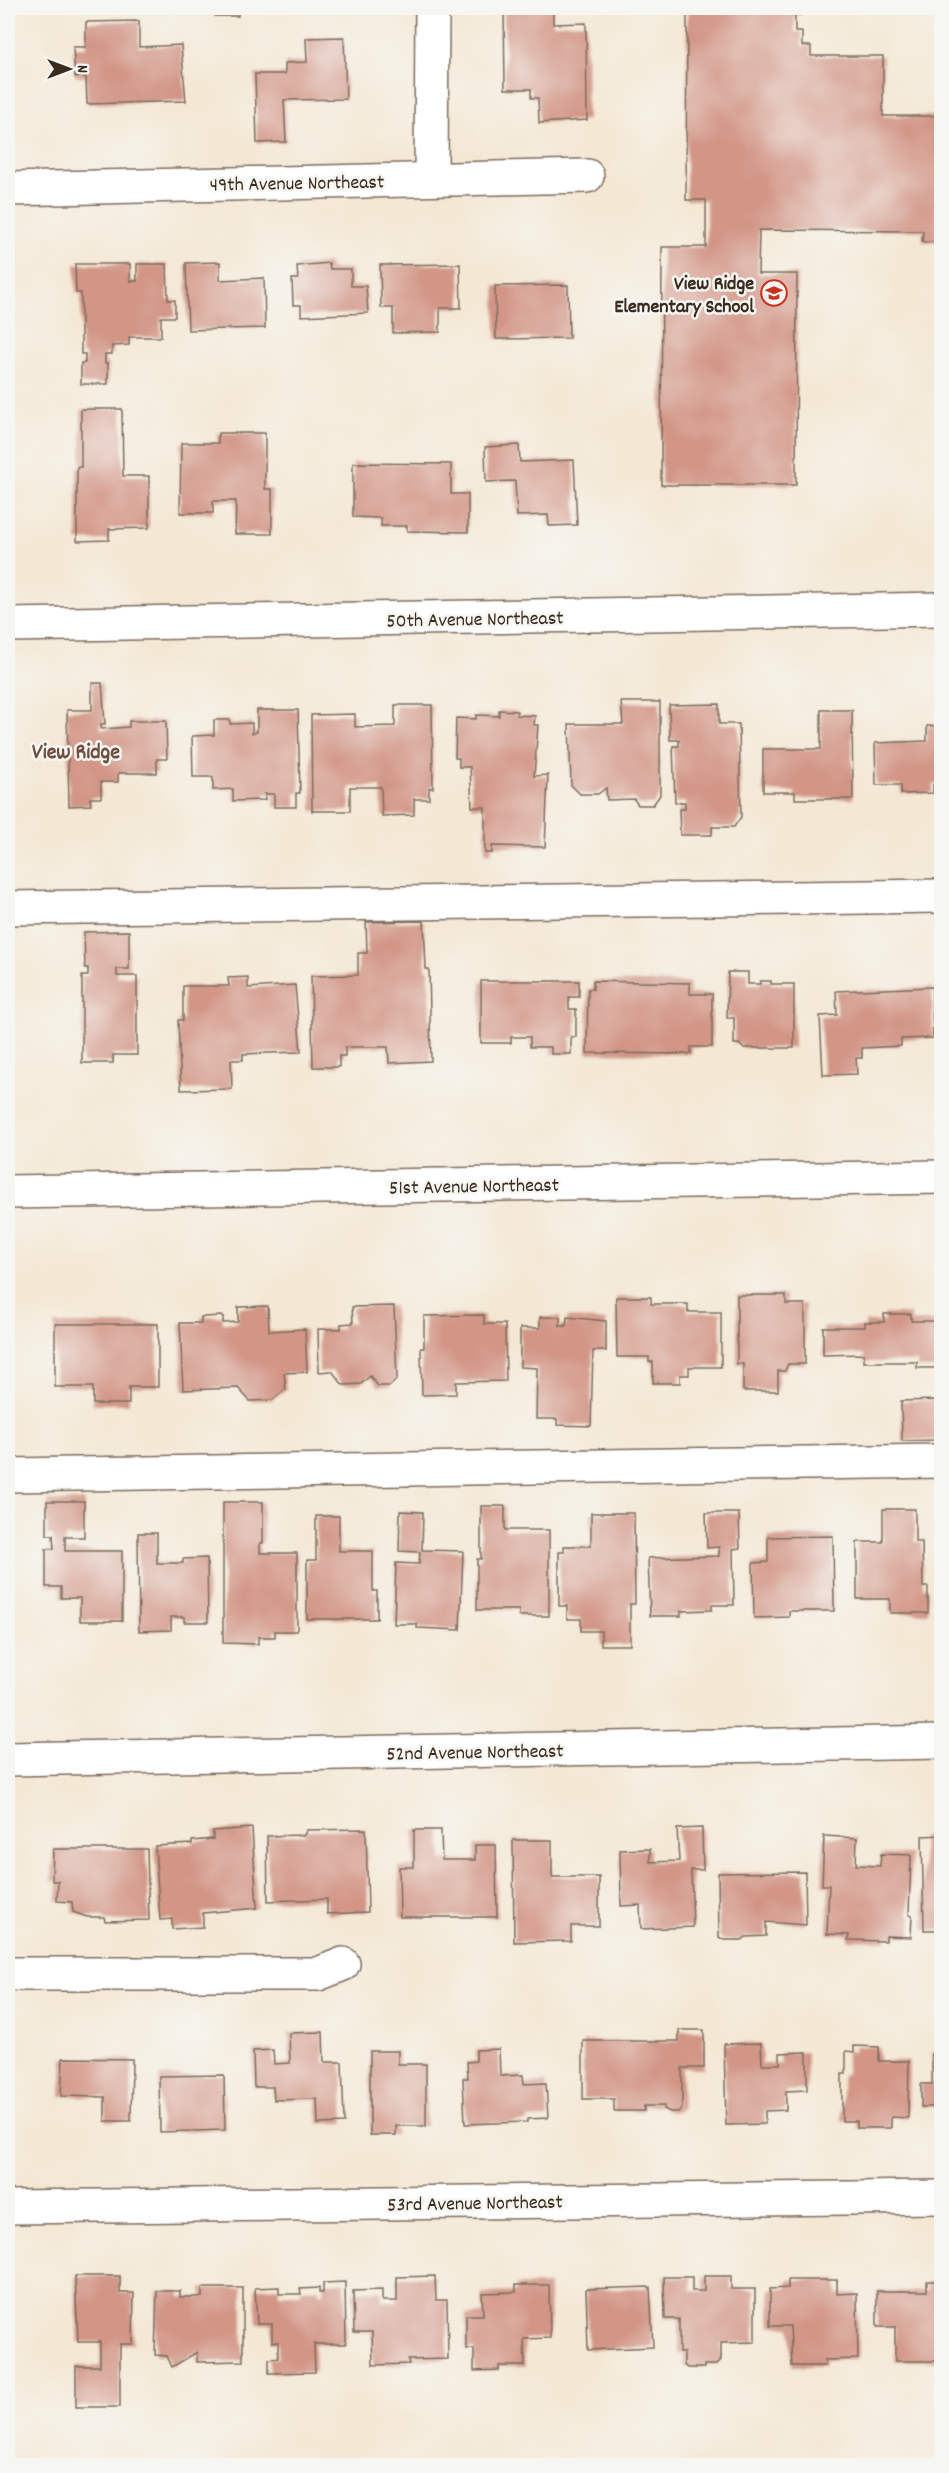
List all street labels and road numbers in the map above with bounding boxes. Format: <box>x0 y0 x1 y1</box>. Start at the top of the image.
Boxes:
street label: 49th Avenue Northeast <box>210 169 385 201</box>
street label: 50th Avenue Northeast <box>386 605 564 637</box>
street label: 51st Avenue Northeast <box>389 1173 559 1203</box>
street label: 52nd Avenue Northeast <box>386 1738 564 1770</box>
street label: 53rd Avenue Northeast <box>387 2189 563 2221</box>

